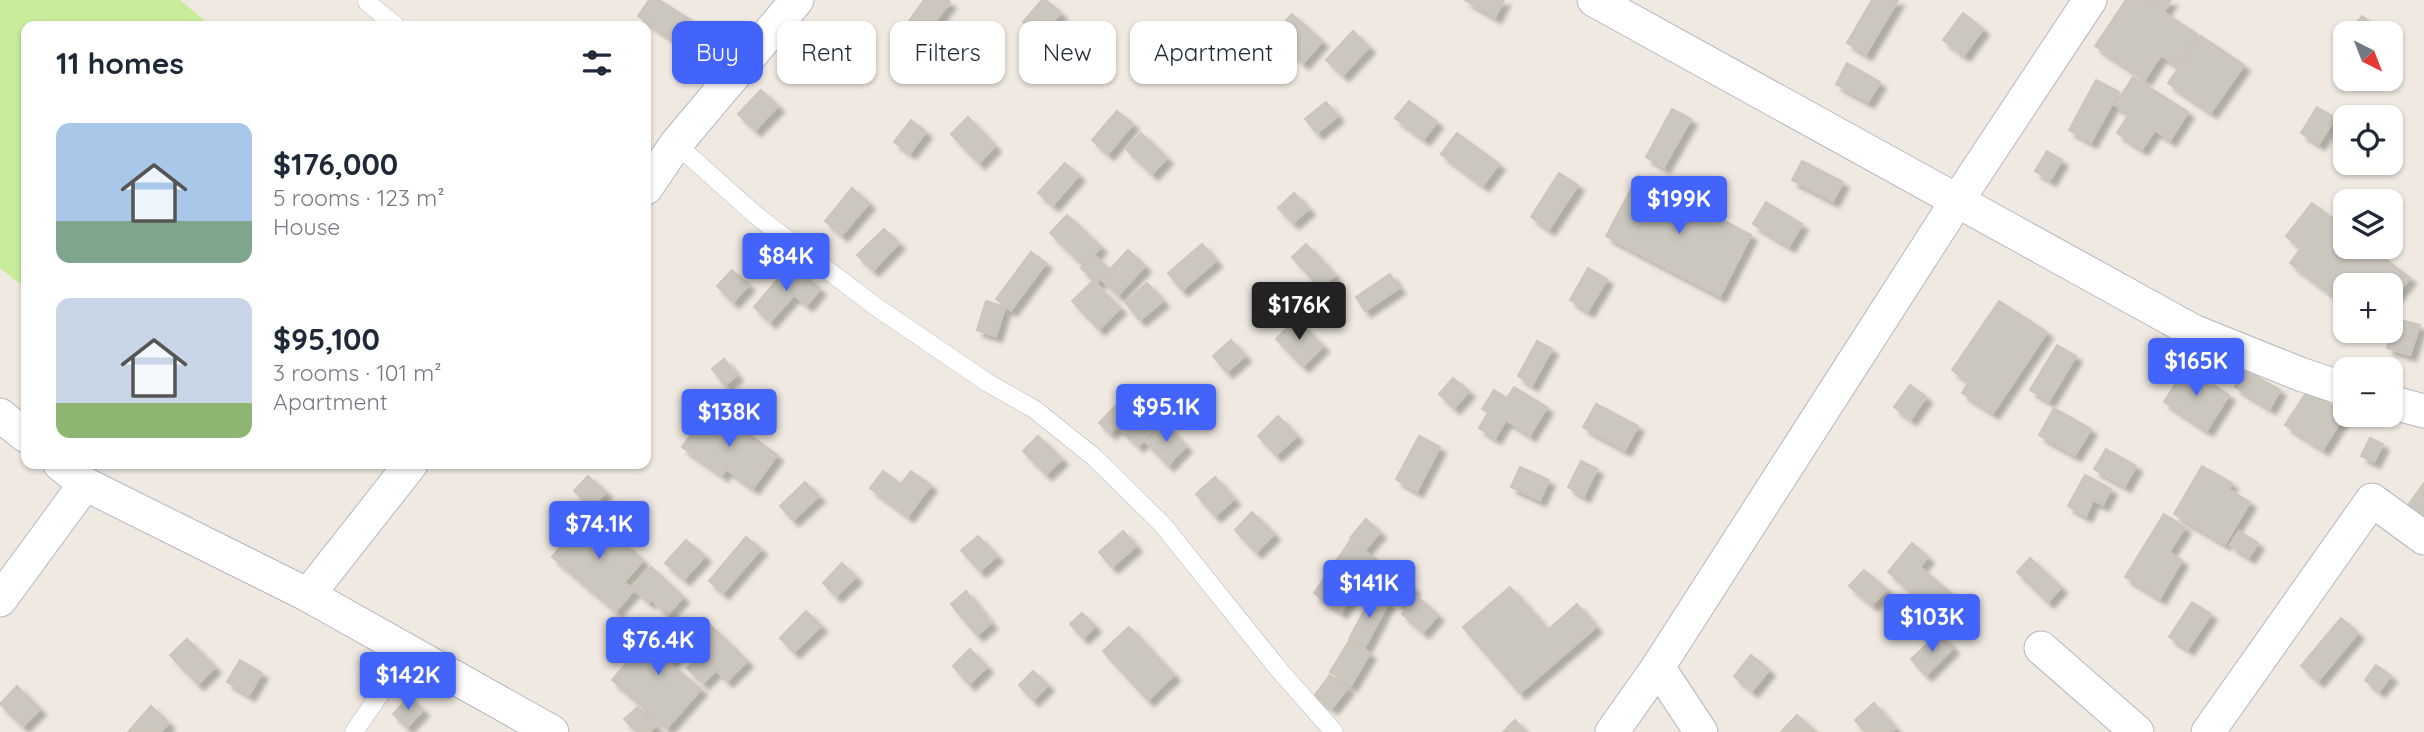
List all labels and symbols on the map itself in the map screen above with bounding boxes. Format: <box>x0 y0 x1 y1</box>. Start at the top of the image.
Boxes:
north arrow <box>2333 21 2403 91</box>
pin: $199K <box>1630 176 1728 236</box>
pin: $84K <box>745 233 827 293</box>
pin: $176K <box>1250 282 1348 342</box>
pin: $165K <box>2147 338 2245 398</box>
pin: $95.1K <box>1109 384 1223 444</box>
pin: $138K <box>680 390 778 449</box>
pin: $74.1K <box>542 502 656 561</box>
pin: $141K <box>1320 560 1418 620</box>
pin: $103K <box>1883 594 1981 654</box>
pin: $76.4K <box>601 618 715 677</box>
pin: $142K <box>359 652 457 712</box>

